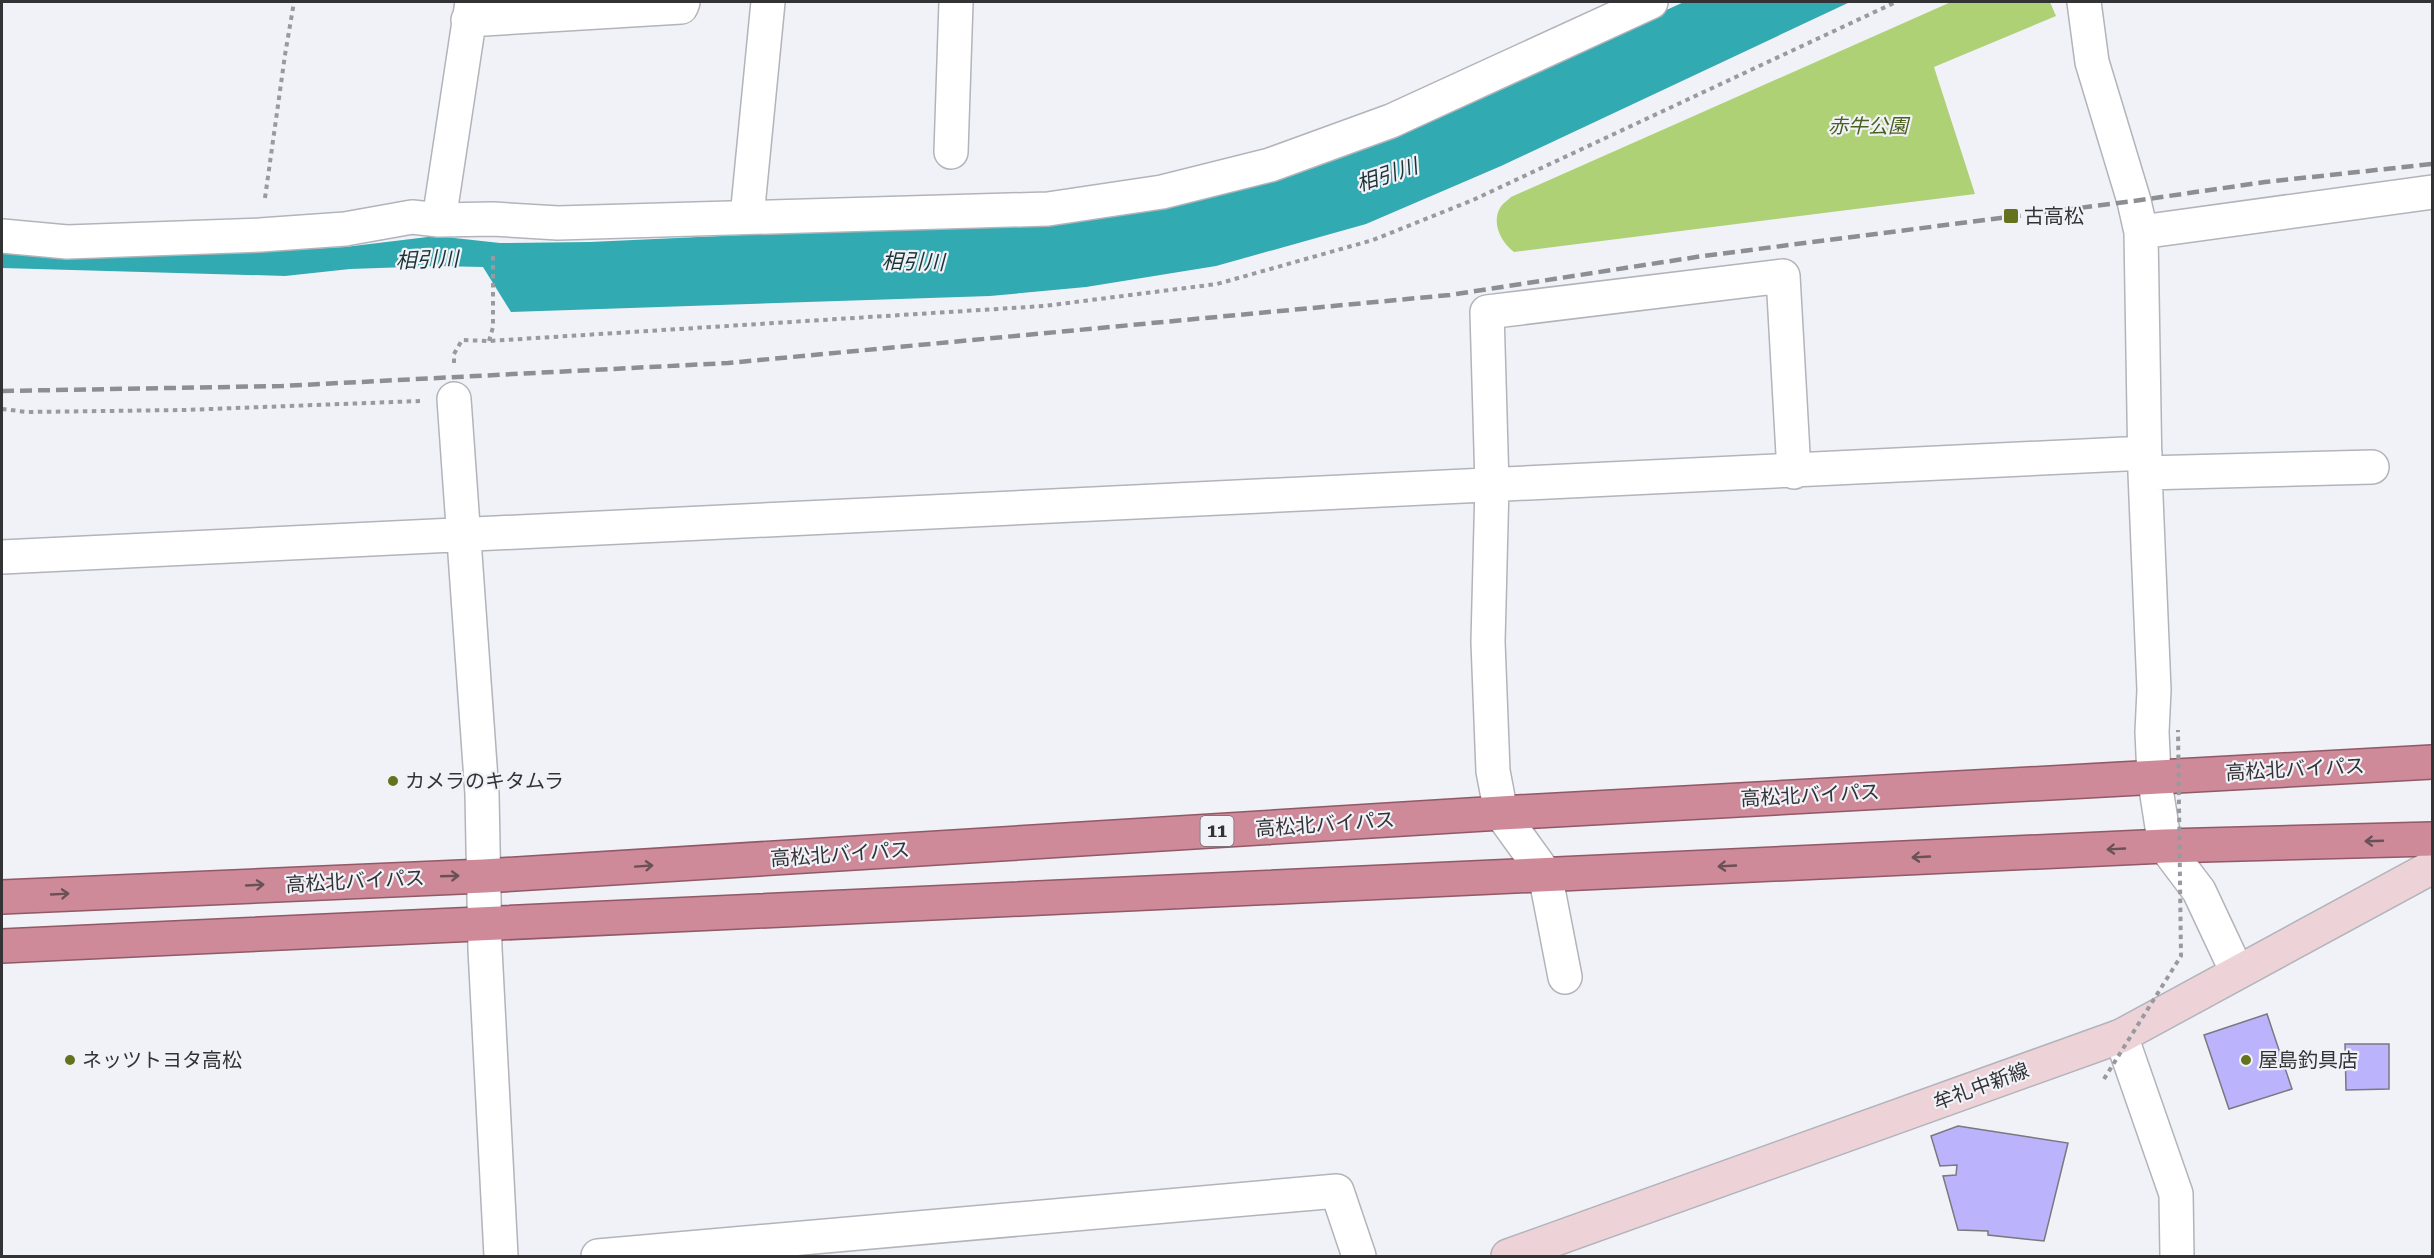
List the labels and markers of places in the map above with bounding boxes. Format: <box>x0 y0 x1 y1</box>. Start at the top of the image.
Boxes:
place label: 古高松 <box>2024 204 2084 228</box>
marker: 古高松 <box>2002 207 2020 225</box>
place label: カメラのキタムラ <box>405 769 564 793</box>
marker: カメラのキタムラ <box>386 774 400 788</box>
place label: ネッツトヨタ高松 <box>82 1048 242 1072</box>
place label: 屋島釣具店 <box>2258 1048 2358 1072</box>
marker: ネッツトヨタ高松 <box>63 1053 77 1067</box>
marker: 屋島釣具店 <box>2239 1053 2253 1067</box>

